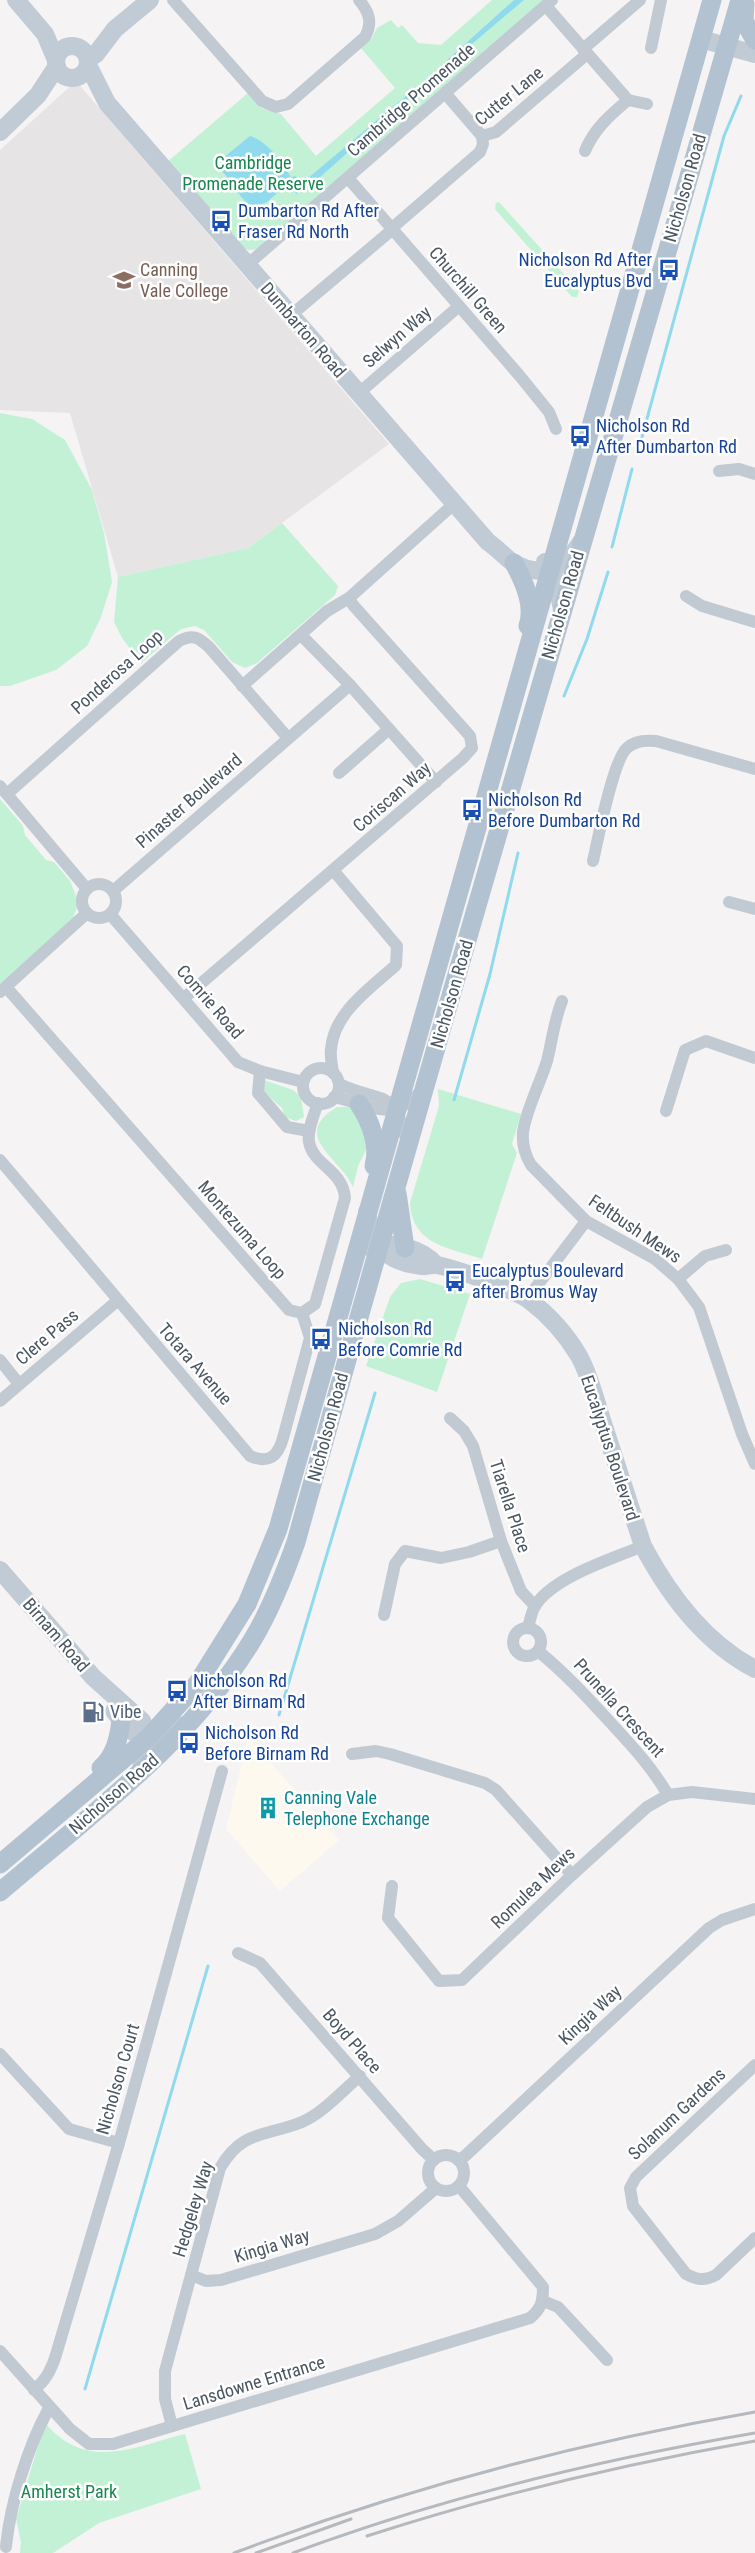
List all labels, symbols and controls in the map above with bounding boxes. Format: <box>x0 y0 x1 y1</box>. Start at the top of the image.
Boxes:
street label: Cambridge Promenade <box>343 38 479 161</box>
street label: Cutter Lane <box>470 62 547 130</box>
street label: Nicholson Road <box>659 131 710 244</box>
park label: Cambridge Promenade Reserve <box>182 152 324 194</box>
place label: Dumbarton Rd After Fraser Rd North <box>238 200 379 242</box>
bus stop icon: Dumbarton Rd After Fraser Rd North <box>208 208 234 234</box>
street label: Churchill Green <box>425 242 512 337</box>
place label: Nicholson Rd After Eucalyptus Bvd <box>519 249 653 291</box>
bus stop icon: Nicholson Rd After Eucalyptus Bvd <box>656 257 682 283</box>
place label: Canning Vale College <box>140 259 228 301</box>
school or university icon: Canning Vale College <box>111 267 137 293</box>
street label: Dumbarton Road <box>256 278 350 382</box>
street label: Selwyn Way <box>358 301 435 372</box>
place label: Nicholson Rd After Dumbarton Rd <box>596 415 737 457</box>
bus stop icon: Nicholson Rd After Dumbarton Rd <box>567 423 593 449</box>
street label: Nicholson Road <box>537 548 588 661</box>
street label: Ponderosa Loop <box>67 625 167 718</box>
street label: Pinaster Boulevard <box>131 749 246 852</box>
street label: Coriscan Way <box>348 757 435 836</box>
place label: Nicholson Rd Before Dumbarton Rd <box>488 789 640 831</box>
bus stop icon: Nicholson Rd Before Dumbarton Rd <box>459 797 485 823</box>
street label: Nicholson Road <box>426 937 477 1050</box>
street label: Comrie Road <box>173 960 248 1043</box>
street label: Montezuma Loop <box>194 1176 291 1283</box>
street label: Feltbush Mews <box>585 1190 685 1267</box>
place label: Eucalyptus Boulevard after Bromus Way <box>472 1260 624 1302</box>
bus stop icon: Eucalyptus Boulevard after Bromus Way <box>442 1268 468 1294</box>
street label: Clere Pass <box>11 1304 82 1369</box>
place label: Nicholson Rd Before Comrie Rd <box>338 1318 462 1360</box>
street label: Totara Avenue <box>154 1319 236 1409</box>
bus stop icon: Nicholson Rd Before Comrie Rd <box>308 1326 334 1352</box>
street label: Nicholson Road <box>303 1370 352 1484</box>
street label: Eucalyptus Boulevard <box>577 1372 644 1523</box>
street label: Tiarella Place <box>486 1457 535 1555</box>
street label: Birnam Road <box>19 1594 94 1676</box>
street label: Prunella Crescent <box>570 1654 669 1761</box>
place label: Nicholson Rd After Birnam Rd <box>193 1670 305 1712</box>
bus stop icon: Nicholson Rd After Birnam Rd <box>164 1678 190 1704</box>
fuel station icon: Vibe <box>80 1699 106 1725</box>
place label: Vibe <box>110 1701 142 1722</box>
place label: Nicholson Rd Before Birnam Rd <box>205 1722 329 1764</box>
bus stop icon: Nicholson Rd Before Birnam Rd <box>176 1730 202 1756</box>
street label: Nicholson Road <box>65 1749 163 1838</box>
place label: Canning Vale Telephone Exchange <box>284 1787 430 1829</box>
building icon: Canning Vale Telephone Exchange <box>255 1795 281 1821</box>
street label: Romulea Mews <box>486 1843 579 1933</box>
street label: Kingia Way <box>554 1980 626 2049</box>
street label: Boyd Place <box>319 2004 386 2077</box>
street label: Nicholson Court <box>92 2021 143 2137</box>
street label: Solanum Gardens <box>624 2063 730 2164</box>
street label: Hedgeley Way <box>168 2158 217 2259</box>
street label: Kingia Way <box>232 2224 313 2267</box>
street label: Lansdowne Entrance <box>180 2351 327 2414</box>
park label: Amherst Park <box>21 2481 117 2502</box>

